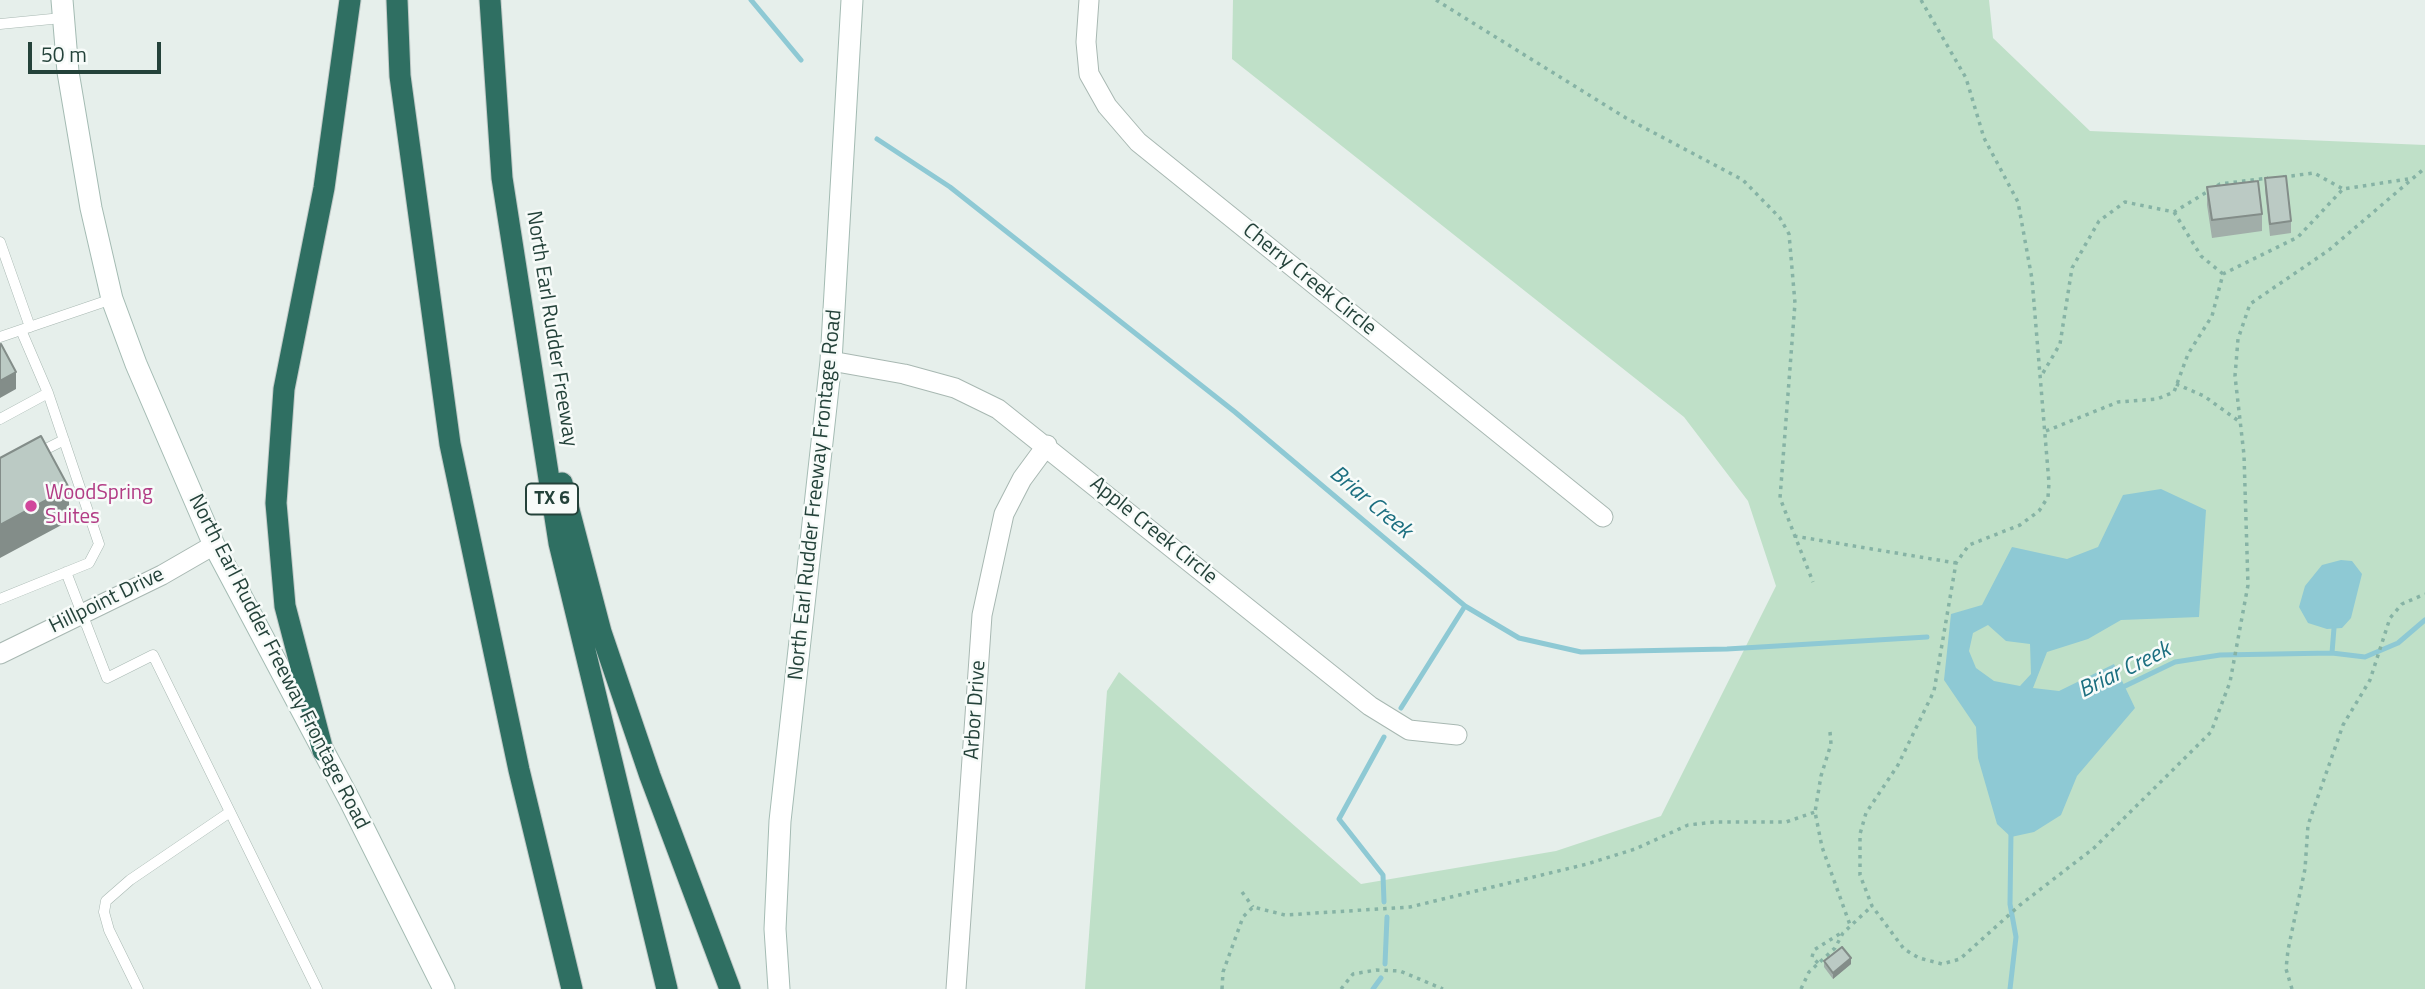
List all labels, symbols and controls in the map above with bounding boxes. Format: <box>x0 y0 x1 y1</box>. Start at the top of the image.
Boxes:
scale bar <box>32 28 164 72</box>
text: 50 m <box>41 38 87 70</box>
street label: North Earl Rudder Freeway <box>520 209 582 449</box>
street label: Cherry Creek Circle <box>1237 218 1381 342</box>
street label: North Earl Rudder Freeway Frontage Road <box>784 308 848 682</box>
water label: Briar Creek <box>1323 461 1417 545</box>
street label: Apple Creek Circle <box>1084 472 1222 590</box>
place label: WoodSpring Suites <box>45 481 153 531</box>
road number: TX 6 <box>526 484 578 514</box>
street label: North Earl Rudder Freeway Frontage Road <box>182 490 374 834</box>
marker: WoodSpring Suites <box>23 498 39 514</box>
street label: Hillpoint Drive <box>46 562 168 640</box>
water label: Briar Creek <box>2074 637 2176 705</box>
street label: Arbor Drive <box>960 659 992 761</box>

